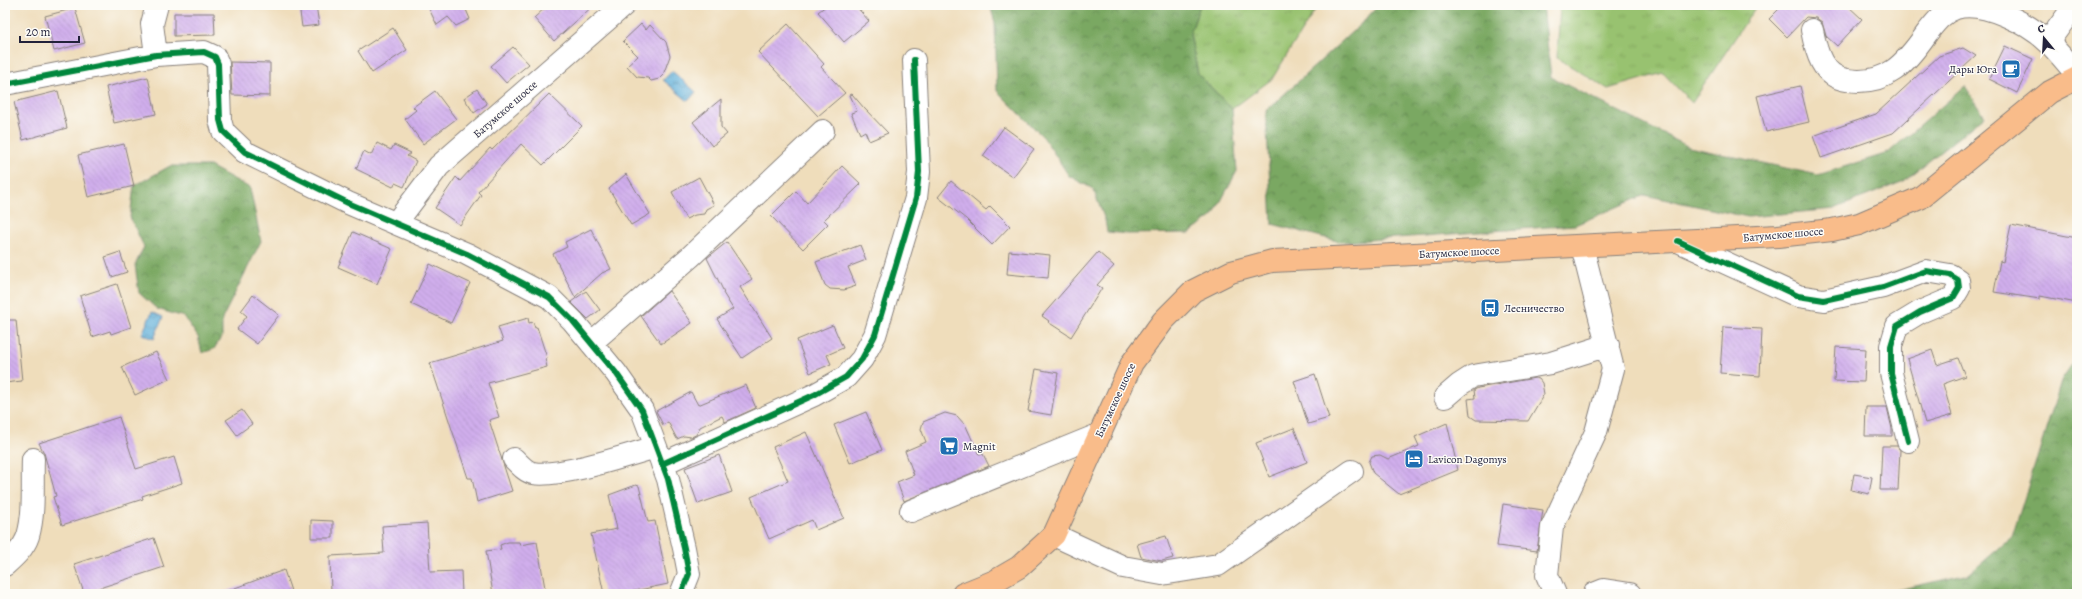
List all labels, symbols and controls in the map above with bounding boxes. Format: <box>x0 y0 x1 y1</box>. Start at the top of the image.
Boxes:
scale bar <box>20 18 79 44</box>
north arrow <box>2024 18 2064 58</box>
text: С <box>2036 21 2047 37</box>
text: 20 m <box>26 24 50 40</box>
cafe icon: Дары Юга <box>2000 58 2022 80</box>
place label: Дары Юга <box>1949 62 1998 77</box>
street label: Батумское шоссе <box>470 77 541 141</box>
street label: Батумское шоссе <box>1742 224 1824 245</box>
street label: Батумское шоссе <box>1418 243 1500 262</box>
bus stop icon: Лесничество <box>1479 297 1501 319</box>
place label: Лесничество <box>1504 301 1565 316</box>
street label: Батумское шоссе <box>1092 360 1139 440</box>
supermarket icon: Magnit <box>938 435 960 457</box>
place label: Magnit <box>963 439 996 454</box>
hotel icon: Lavicon Dagomys <box>1403 448 1425 470</box>
place label: Lavicon Dagomys <box>1428 452 1507 467</box>

